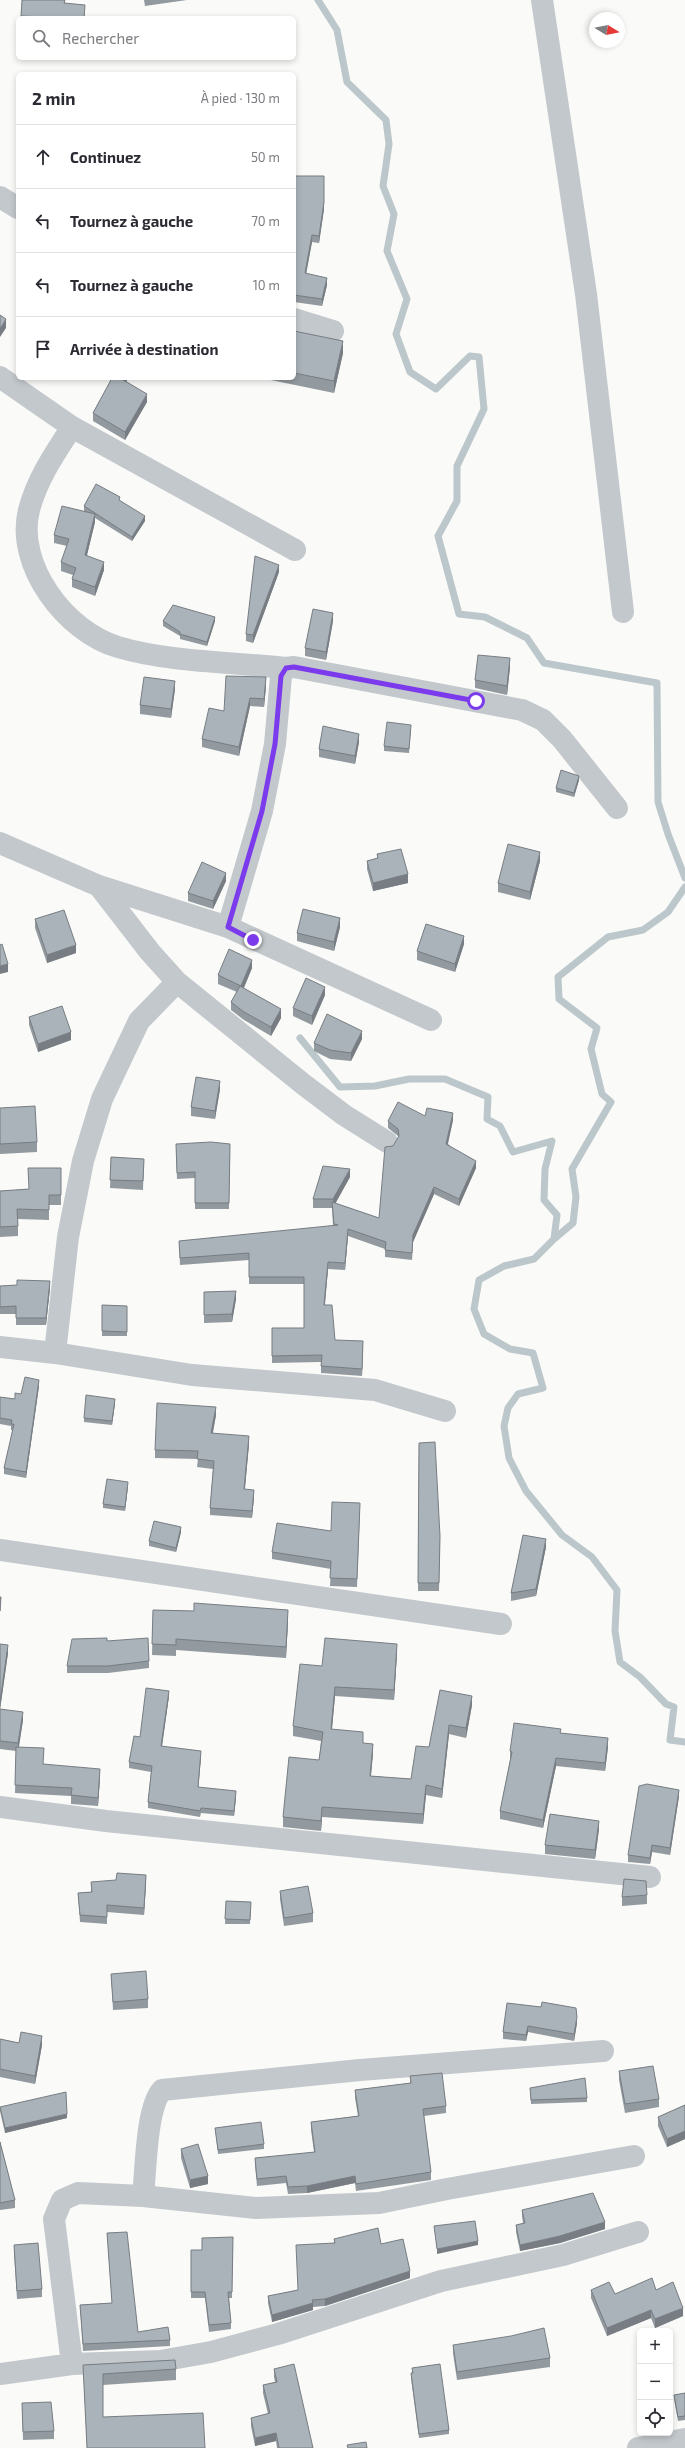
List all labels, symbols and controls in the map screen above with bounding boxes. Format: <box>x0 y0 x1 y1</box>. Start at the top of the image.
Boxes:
north arrow <box>589 12 625 48</box>
search box <box>16 16 296 60</box>
icon: search <box>30 27 52 49</box>
text: Rechercher <box>62 29 139 47</box>
text: 2 min <box>32 88 75 108</box>
text: À pied · 130 m <box>201 90 280 106</box>
icon: ahead <box>32 146 54 168</box>
text: Continuez <box>70 148 141 166</box>
text: 50 m <box>251 149 280 165</box>
icon: left <box>32 210 54 232</box>
text: Tournez à gauche <box>70 212 193 230</box>
text: 70 m <box>251 213 280 229</box>
icon: left <box>32 274 54 296</box>
text: Tournez à gauche <box>70 276 193 294</box>
text: 10 m <box>253 277 280 293</box>
icon: arrive <box>32 338 54 360</box>
text: Arrivée à destination <box>70 340 218 358</box>
route start <box>467 692 485 710</box>
route end <box>244 931 262 949</box>
map controls <box>637 2328 673 2436</box>
button: + <box>637 2328 673 2364</box>
button: − <box>637 2364 673 2400</box>
button: locate <box>637 2400 673 2436</box>

